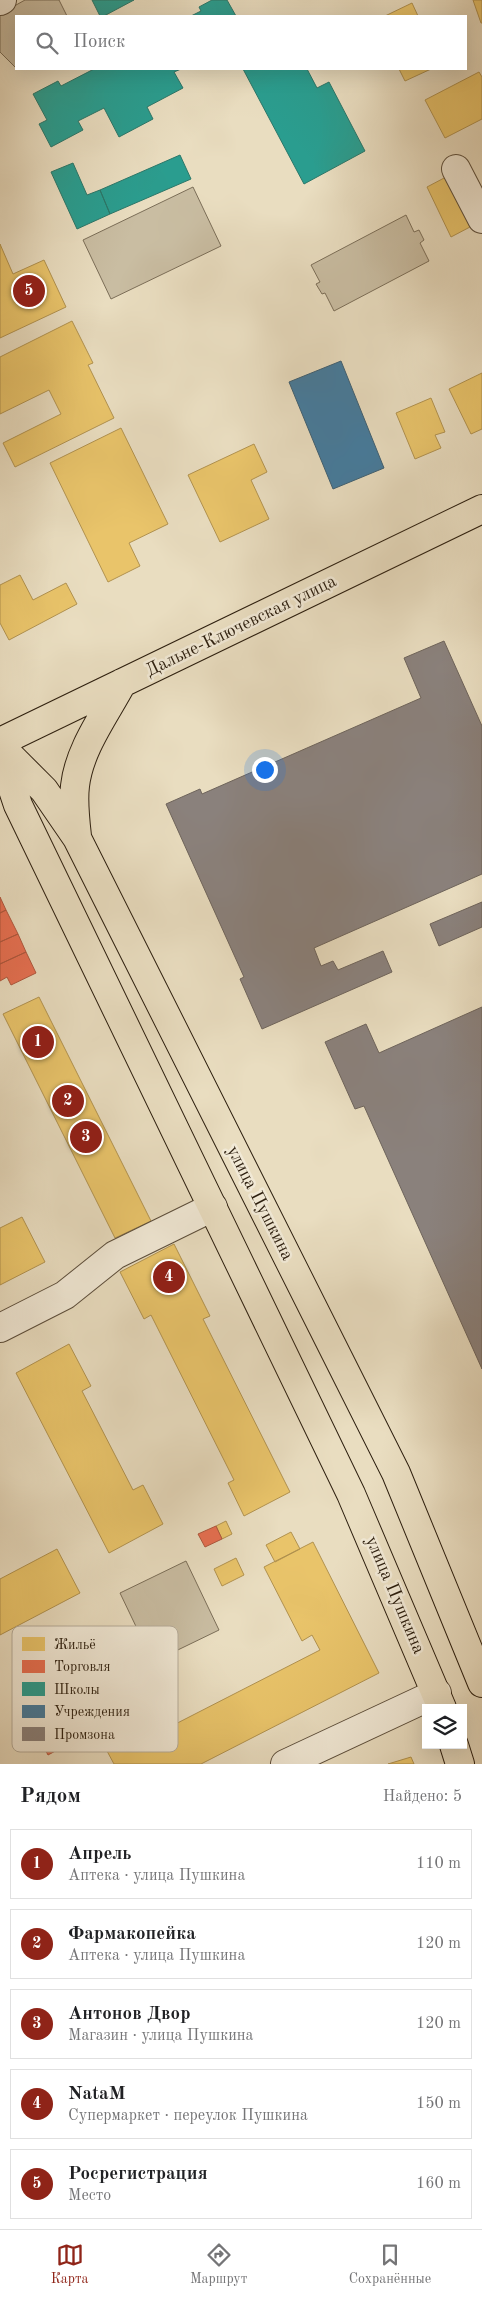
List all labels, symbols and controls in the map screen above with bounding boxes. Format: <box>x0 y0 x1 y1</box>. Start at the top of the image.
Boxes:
search box <box>15 15 467 70</box>
icon: search <box>33 29 61 57</box>
text: Поиск <box>73 33 125 52</box>
pin: 5 <box>13 272 45 310</box>
street label: Дальне-Ключевская улица <box>143 572 339 680</box>
your location <box>252 757 278 783</box>
pin: 1 <box>22 1023 54 1061</box>
pin: 2 <box>52 1082 84 1120</box>
pin: 3 <box>70 1118 102 1156</box>
street label: улица Пушкина <box>223 1143 297 1263</box>
pin: 4 <box>153 1258 185 1296</box>
street label: улица Пушкина <box>362 1533 428 1657</box>
legend <box>12 1626 178 1752</box>
text: Жильё <box>54 1638 96 1652</box>
text: Торговля <box>54 1660 111 1674</box>
text: Школы <box>54 1683 100 1697</box>
map controls <box>422 1704 467 1749</box>
button: layers <box>422 1704 467 1749</box>
text: Учреждения <box>54 1705 130 1719</box>
text: Промзона <box>54 1728 115 1742</box>
text: Рядом <box>20 1786 81 1807</box>
text: Найдено: 5 <box>383 1789 462 1805</box>
text: Апрель <box>68 1845 132 1864</box>
text: 1 <box>32 1856 42 1872</box>
text: 110 m <box>416 1856 461 1872</box>
text: Аптека · улица Пушкина <box>68 1868 245 1884</box>
text: Фармакопейка <box>68 1925 196 1944</box>
text: 2 <box>32 1936 42 1952</box>
text: 120 m <box>416 1936 461 1952</box>
text: Аптека · улица Пушкина <box>68 1948 245 1964</box>
text: Антонов Двор <box>68 2005 190 2024</box>
text: 3 <box>32 2016 42 2032</box>
text: 120 m <box>416 2016 461 2032</box>
text: Магазин · улица Пушкина <box>68 2028 253 2044</box>
text: NataM <box>68 2085 126 2104</box>
text: 4 <box>32 2096 42 2112</box>
text: 150 m <box>416 2096 461 2112</box>
text: Супермаркет · переулок Пушкина <box>68 2108 308 2124</box>
text: Росрегистрация <box>68 2165 208 2184</box>
text: 5 <box>32 2176 42 2192</box>
text: 160 m <box>416 2176 461 2192</box>
text: Место <box>68 2188 111 2204</box>
tab: Карта <box>51 2241 89 2288</box>
tab: Маршрут <box>190 2241 247 2288</box>
tab: Сохранённые <box>349 2241 431 2288</box>

